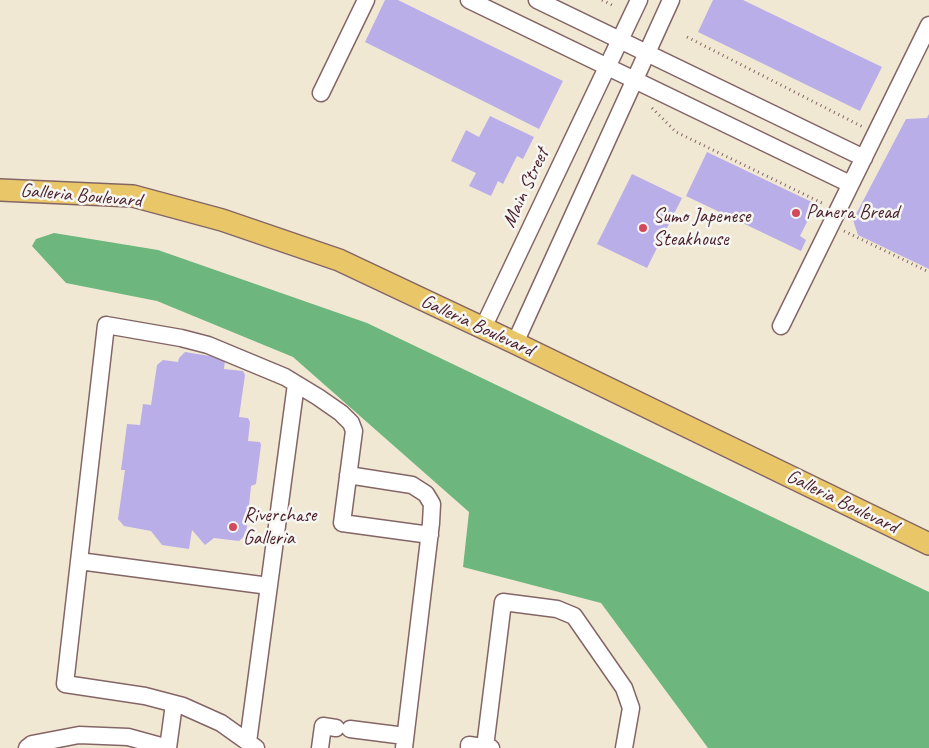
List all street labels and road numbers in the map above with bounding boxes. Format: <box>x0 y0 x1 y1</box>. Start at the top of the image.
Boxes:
street label: Main Street <box>497 145 555 231</box>
street label: Galleria Boulevard <box>19 179 143 213</box>
street label: Galleria Boulevard <box>417 289 537 363</box>
street label: Galleria Boulevard <box>782 465 902 539</box>

